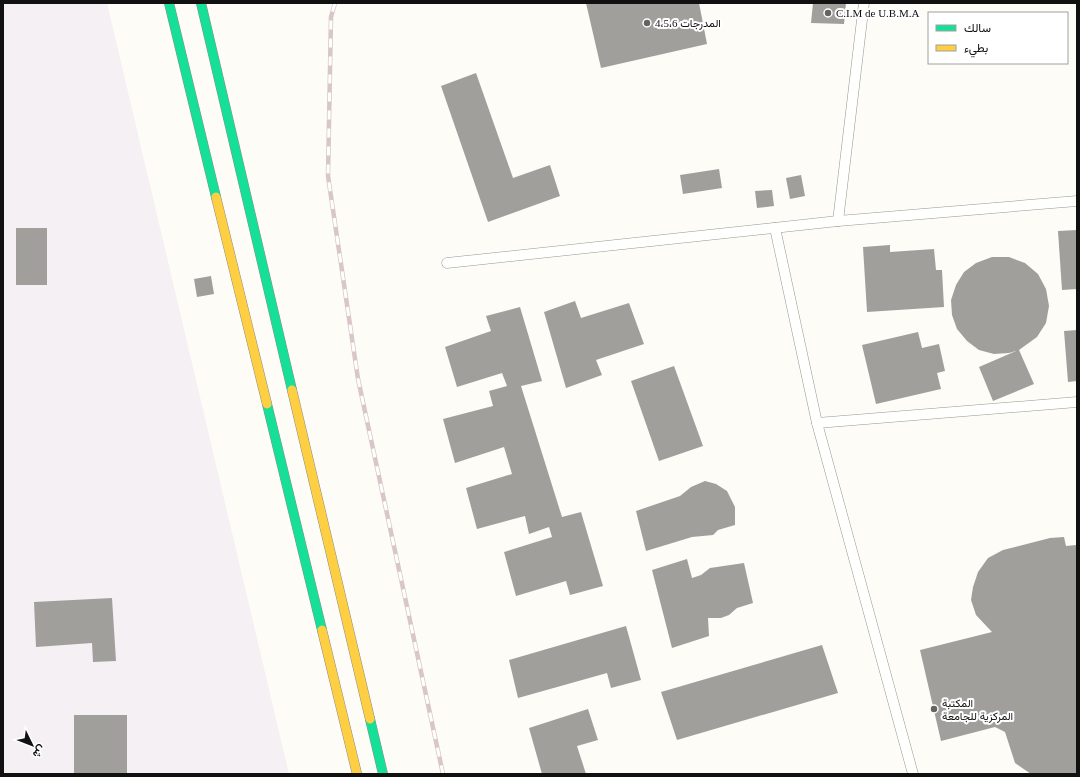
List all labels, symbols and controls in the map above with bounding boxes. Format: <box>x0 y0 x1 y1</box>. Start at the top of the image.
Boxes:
place label: C.I.M de U.B.M.A <box>836 7 919 19</box>
marker: C.I.M de U.B.M.A <box>823 8 833 18</box>
legend <box>928 12 1068 64</box>
place label: المدرجات 4،5،6 <box>655 17 721 30</box>
marker: المدرجات 4،5،6 <box>642 18 652 28</box>
text: سالك <box>964 21 991 35</box>
text: بطيء <box>964 41 988 58</box>
place label: المكتبة المركزية للجامعة <box>942 697 1013 723</box>
marker: المكتبة المركزية للجامعة <box>929 704 939 714</box>
north arrow <box>12 725 52 765</box>
text: ش <box>30 742 48 761</box>

